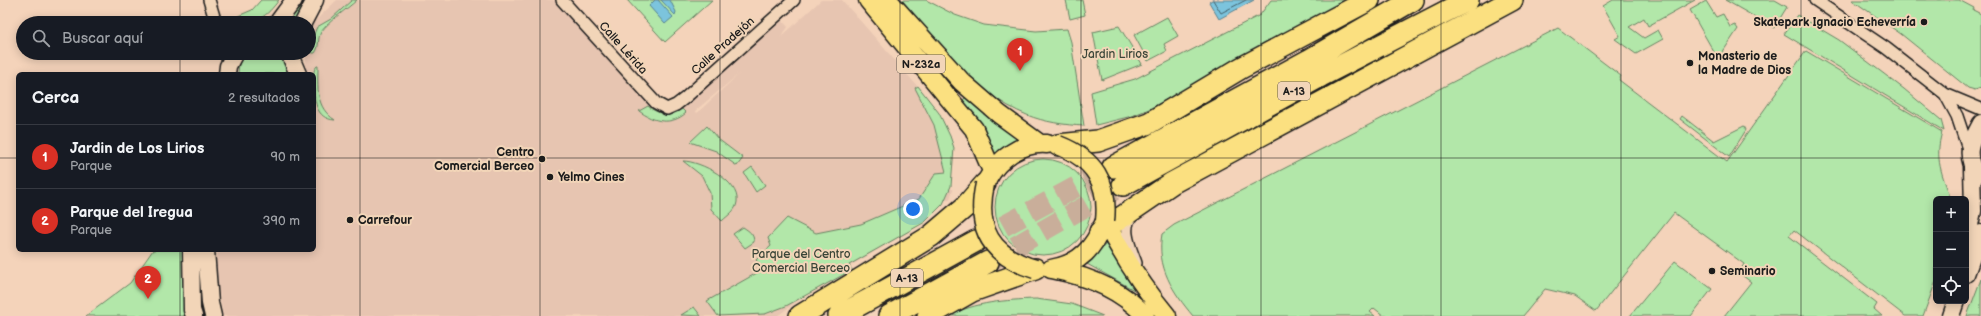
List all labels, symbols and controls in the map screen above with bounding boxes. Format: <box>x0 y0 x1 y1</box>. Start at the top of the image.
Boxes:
street label: Calle Pradejón <box>688 14 758 78</box>
place label: Skatepark Ignacio Echeverría <box>1753 15 1916 30</box>
search box <box>16 16 316 60</box>
marker: Skatepark Ignacio Echeverría <box>1919 17 1929 27</box>
street label: Calle Lérida <box>596 19 651 78</box>
icon: search <box>30 27 52 49</box>
text: Buscar aquí <box>62 29 143 48</box>
pin: 1 <box>1007 38 1033 71</box>
park label: Jardin Lirios <box>1082 47 1148 62</box>
place label: Monasterio de la Madre de Dios <box>1698 49 1791 78</box>
road number: N-232a <box>897 55 945 73</box>
marker: Monasterio de la Madre de Dios <box>1685 58 1695 68</box>
road number: A-13 <box>1278 82 1310 100</box>
text: Cerca <box>32 88 79 108</box>
text: 2 resultados <box>228 90 300 106</box>
text: Jardin de Los Lirios <box>70 139 204 158</box>
place label: Centro Comercial Berceo <box>434 145 534 174</box>
text: 1 <box>42 149 48 165</box>
text: 90 m <box>271 149 300 165</box>
marker: Centro Comercial Berceo <box>537 154 547 164</box>
text: Parque <box>70 158 112 174</box>
place label: Yelmo Cines <box>558 170 625 185</box>
marker: Yelmo Cines <box>545 172 555 182</box>
map controls <box>1933 196 1969 304</box>
button: + <box>1933 196 1969 232</box>
your location <box>903 199 923 219</box>
text: Parque del Iregua <box>70 203 193 222</box>
text: 2 <box>41 213 49 229</box>
text: 390 m <box>263 213 300 229</box>
place label: Carrefour <box>358 213 412 228</box>
marker: Carrefour <box>345 215 355 225</box>
text: Parque <box>70 222 112 238</box>
button: − <box>1933 232 1969 268</box>
park label: Parque del Centro Comercial Berceo <box>752 247 851 276</box>
place label: Seminario <box>1720 264 1776 279</box>
pin: 2 <box>135 266 161 299</box>
marker: Seminario <box>1707 266 1717 276</box>
button: locate <box>1933 268 1969 304</box>
road number: A-13 <box>891 269 923 287</box>

